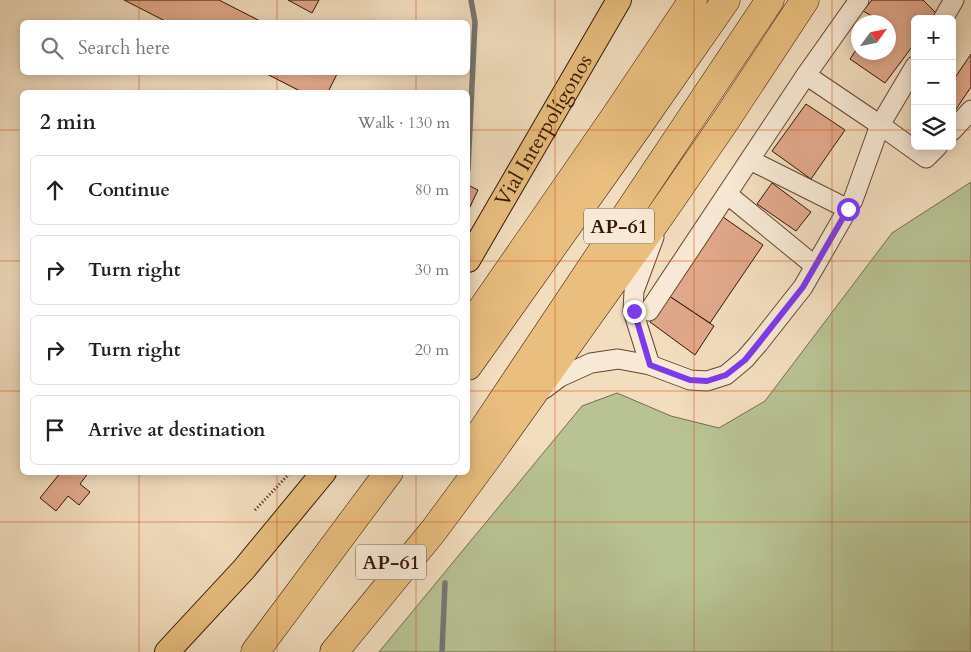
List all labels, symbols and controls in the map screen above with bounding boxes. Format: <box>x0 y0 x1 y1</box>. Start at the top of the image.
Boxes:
north arrow <box>851 15 896 60</box>
map controls <box>911 15 956 150</box>
button: + <box>911 15 956 60</box>
search box <box>20 20 470 75</box>
icon: search <box>38 34 66 62</box>
text: Search here <box>78 35 170 61</box>
street label: Vial Interpolígonos <box>488 49 599 212</box>
button: − <box>911 60 956 105</box>
button: layers <box>911 105 956 150</box>
text: 2 min <box>40 108 96 137</box>
text: Walk · 130 m <box>358 112 450 134</box>
icon: ahead <box>41 176 69 204</box>
text: Continue <box>88 177 170 203</box>
text: 80 m <box>415 179 449 201</box>
route start <box>837 198 860 221</box>
road number: AP-61 <box>584 208 654 244</box>
icon: right <box>41 256 69 284</box>
text: Turn right <box>88 257 180 283</box>
text: 30 m <box>415 259 449 281</box>
route end <box>623 300 646 323</box>
icon: right <box>41 336 69 364</box>
text: Turn right <box>88 337 180 363</box>
text: 20 m <box>415 339 449 361</box>
icon: arrive <box>41 416 69 444</box>
text: Arrive at destination <box>88 417 265 443</box>
road number: AP-61 <box>356 544 426 580</box>

